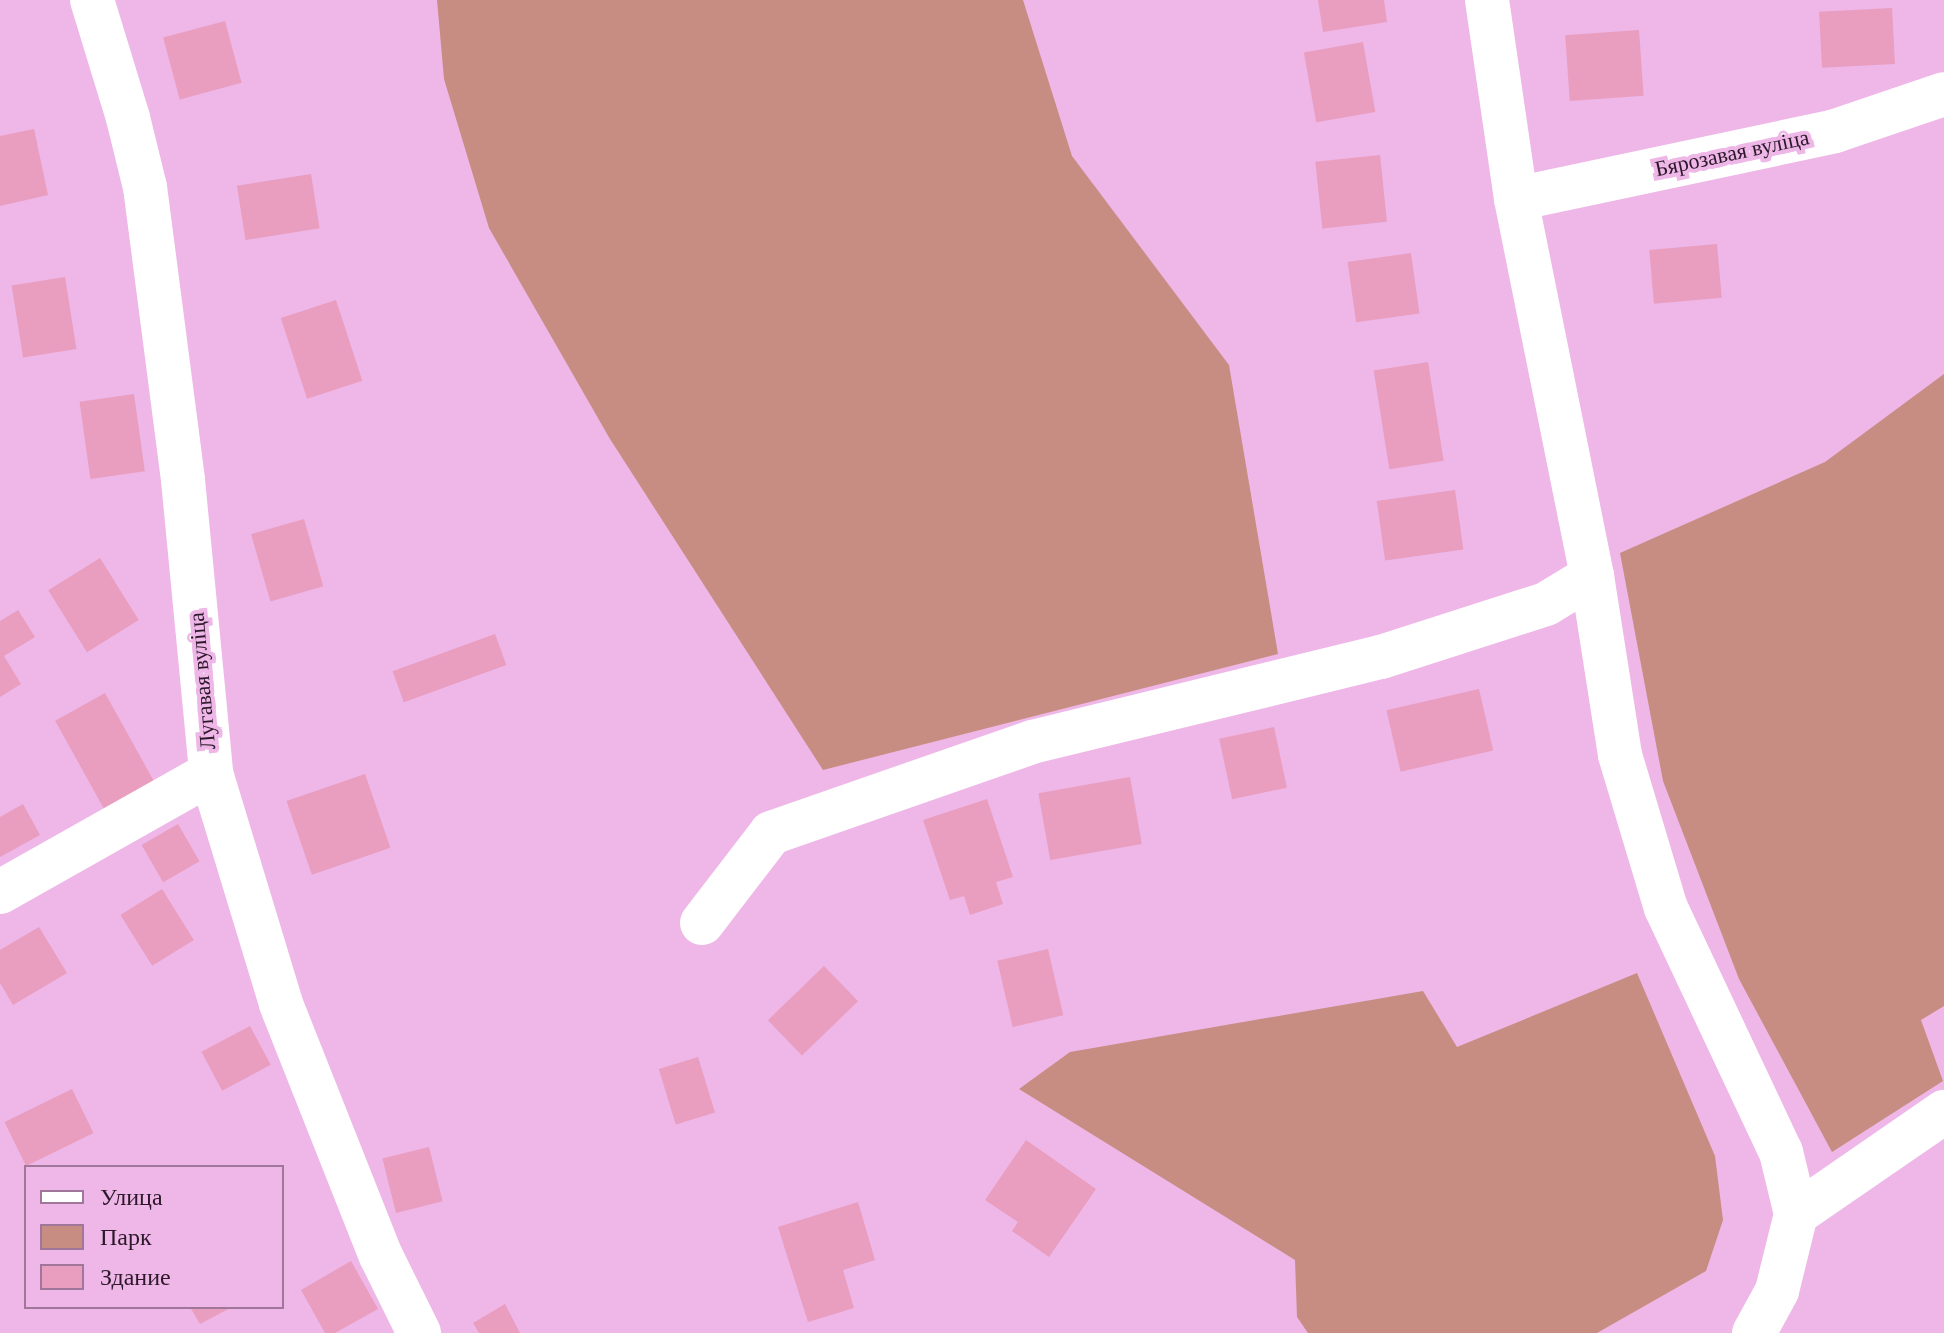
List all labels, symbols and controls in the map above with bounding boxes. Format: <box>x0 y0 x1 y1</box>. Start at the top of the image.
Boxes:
street label: Бярозавая вуліца <box>1652 124 1812 182</box>
street label: Лугавая вуліца <box>183 611 221 751</box>
legend <box>24 1165 284 1309</box>
text: Улица <box>100 1184 163 1210</box>
text: Парк <box>100 1224 152 1250</box>
text: Здание <box>100 1264 171 1290</box>

